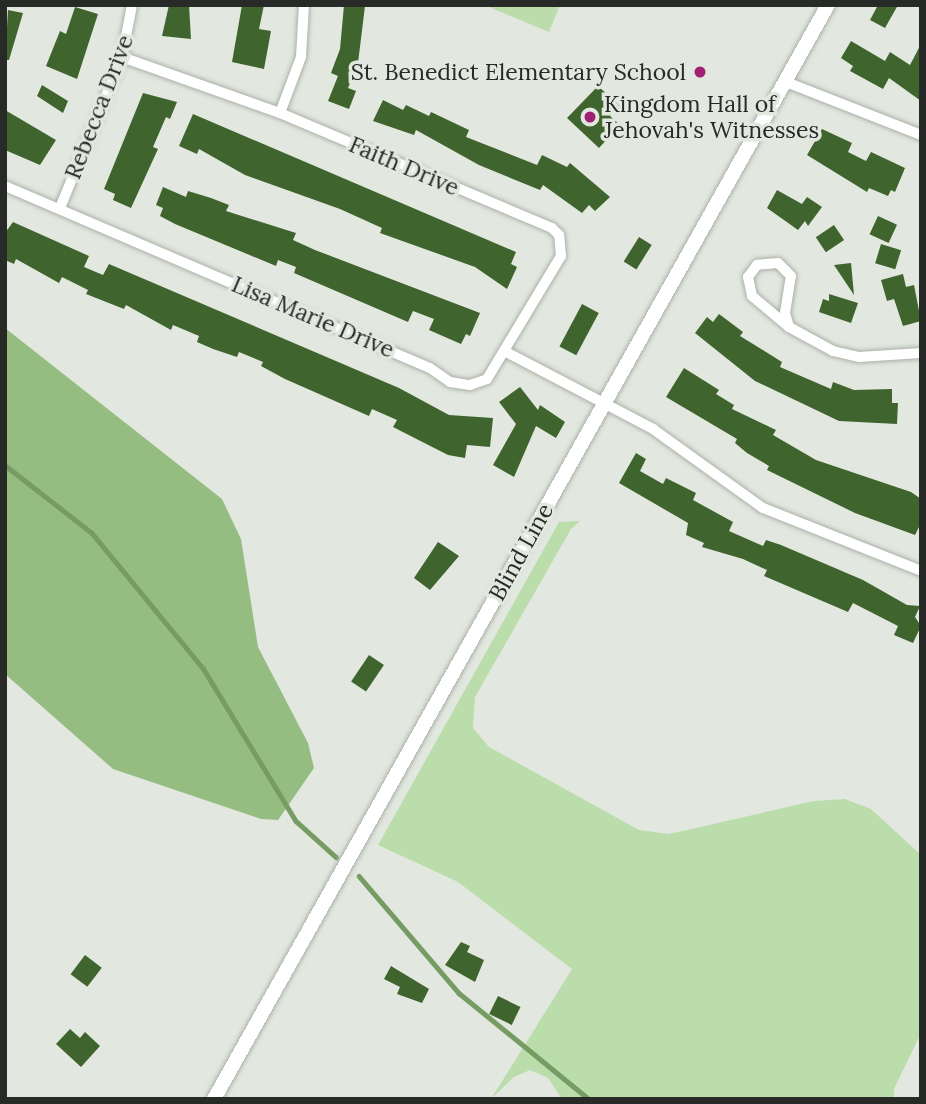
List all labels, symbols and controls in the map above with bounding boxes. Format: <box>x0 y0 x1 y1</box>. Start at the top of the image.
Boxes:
street label: Rebecca Drive <box>59 31 139 183</box>
place label: St. Benedict Elementary School <box>351 58 686 86</box>
marker: St. Benedict Elementary School <box>692 64 708 80</box>
place label: Kingdom Hall of Jehovah's Witnesses <box>604 90 819 144</box>
marker: Kingdom Hall of Jehovah's Witnesses <box>582 109 598 125</box>
street label: Faith Drive <box>345 131 463 201</box>
street label: Lisa Marie Drive <box>228 270 398 364</box>
street label: Blind Line <box>483 499 559 605</box>

